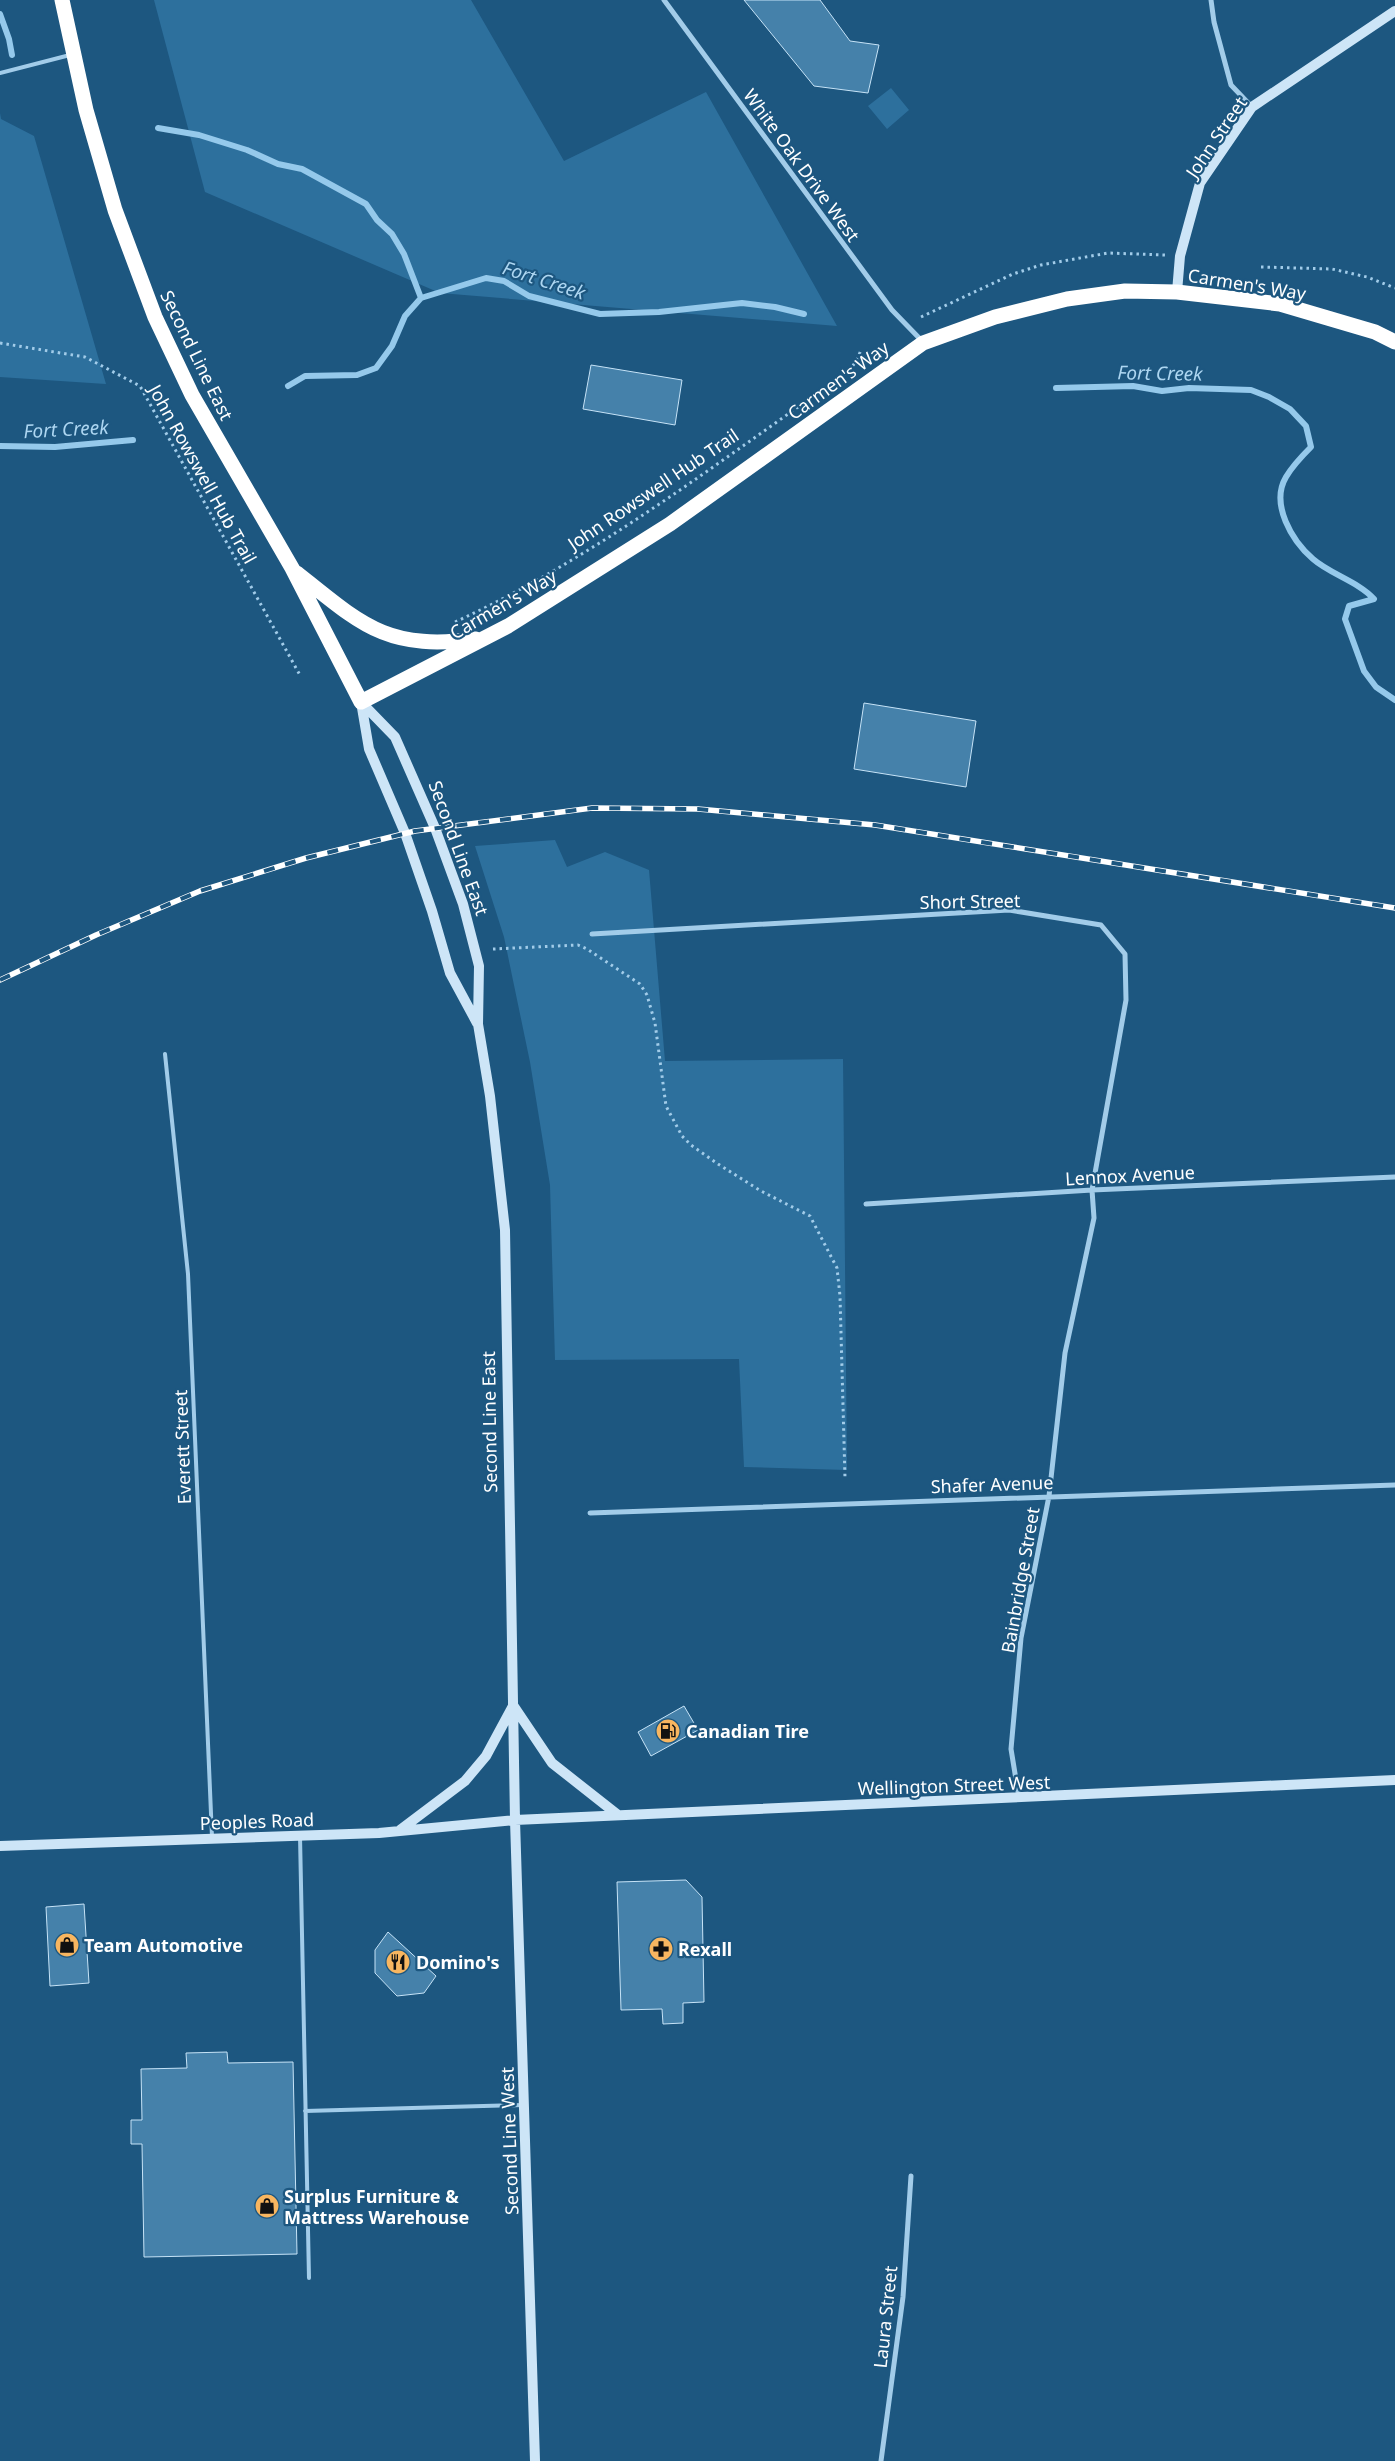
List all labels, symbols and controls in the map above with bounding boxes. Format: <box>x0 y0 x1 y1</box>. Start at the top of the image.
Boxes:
street label: White Oak Drive West <box>738 84 866 247</box>
street label: John Street <box>1179 91 1252 184</box>
water label: Fort Creek <box>499 254 589 306</box>
street label: Carmen's Way <box>1186 263 1309 305</box>
street label: Second Line East <box>155 286 239 424</box>
street label: Carmen's Way <box>783 335 894 425</box>
water label: Fort Creek <box>1117 359 1203 387</box>
street label: John Rowswell Hub Trail <box>143 378 262 568</box>
water label: Fort Creek <box>23 414 110 444</box>
street label: John Rowswell Hub Trail <box>561 423 743 556</box>
street label: Carmen's Way <box>445 563 561 644</box>
street label: Second Line East <box>423 777 495 919</box>
street label: Short Street <box>919 888 1021 914</box>
street label: Lennox Avenue <box>1065 1160 1195 1190</box>
street label: Second Line East <box>476 1350 502 1493</box>
street label: Everett Street <box>168 1389 196 1505</box>
street label: Shafer Avenue <box>930 1470 1054 1498</box>
street label: Bainbridge Street <box>995 1505 1045 1655</box>
fuel station icon: Canadian Tire <box>655 1718 681 1744</box>
place label: Canadian Tire <box>686 1719 809 1743</box>
street label: Wellington Street West <box>857 1770 1051 1800</box>
street label: Peoples Road <box>199 1807 315 1835</box>
shop icon: Team Automotive <box>54 1932 80 1958</box>
place label: Team Automotive <box>84 1933 243 1957</box>
pharmacy icon: Rexall <box>648 1936 674 1962</box>
place label: Rexall <box>678 1937 732 1961</box>
restaurant icon: Domino's <box>385 1949 411 1975</box>
place label: Domino's <box>416 1950 499 1974</box>
street label: Second Line West <box>494 2066 524 2215</box>
place label: Surplus Furniture & Mattress Warehouse <box>284 2184 469 2229</box>
shop icon: Surplus Furniture & Mattress Warehouse <box>254 2193 280 2219</box>
street label: Laura Street <box>868 2264 902 2369</box>

